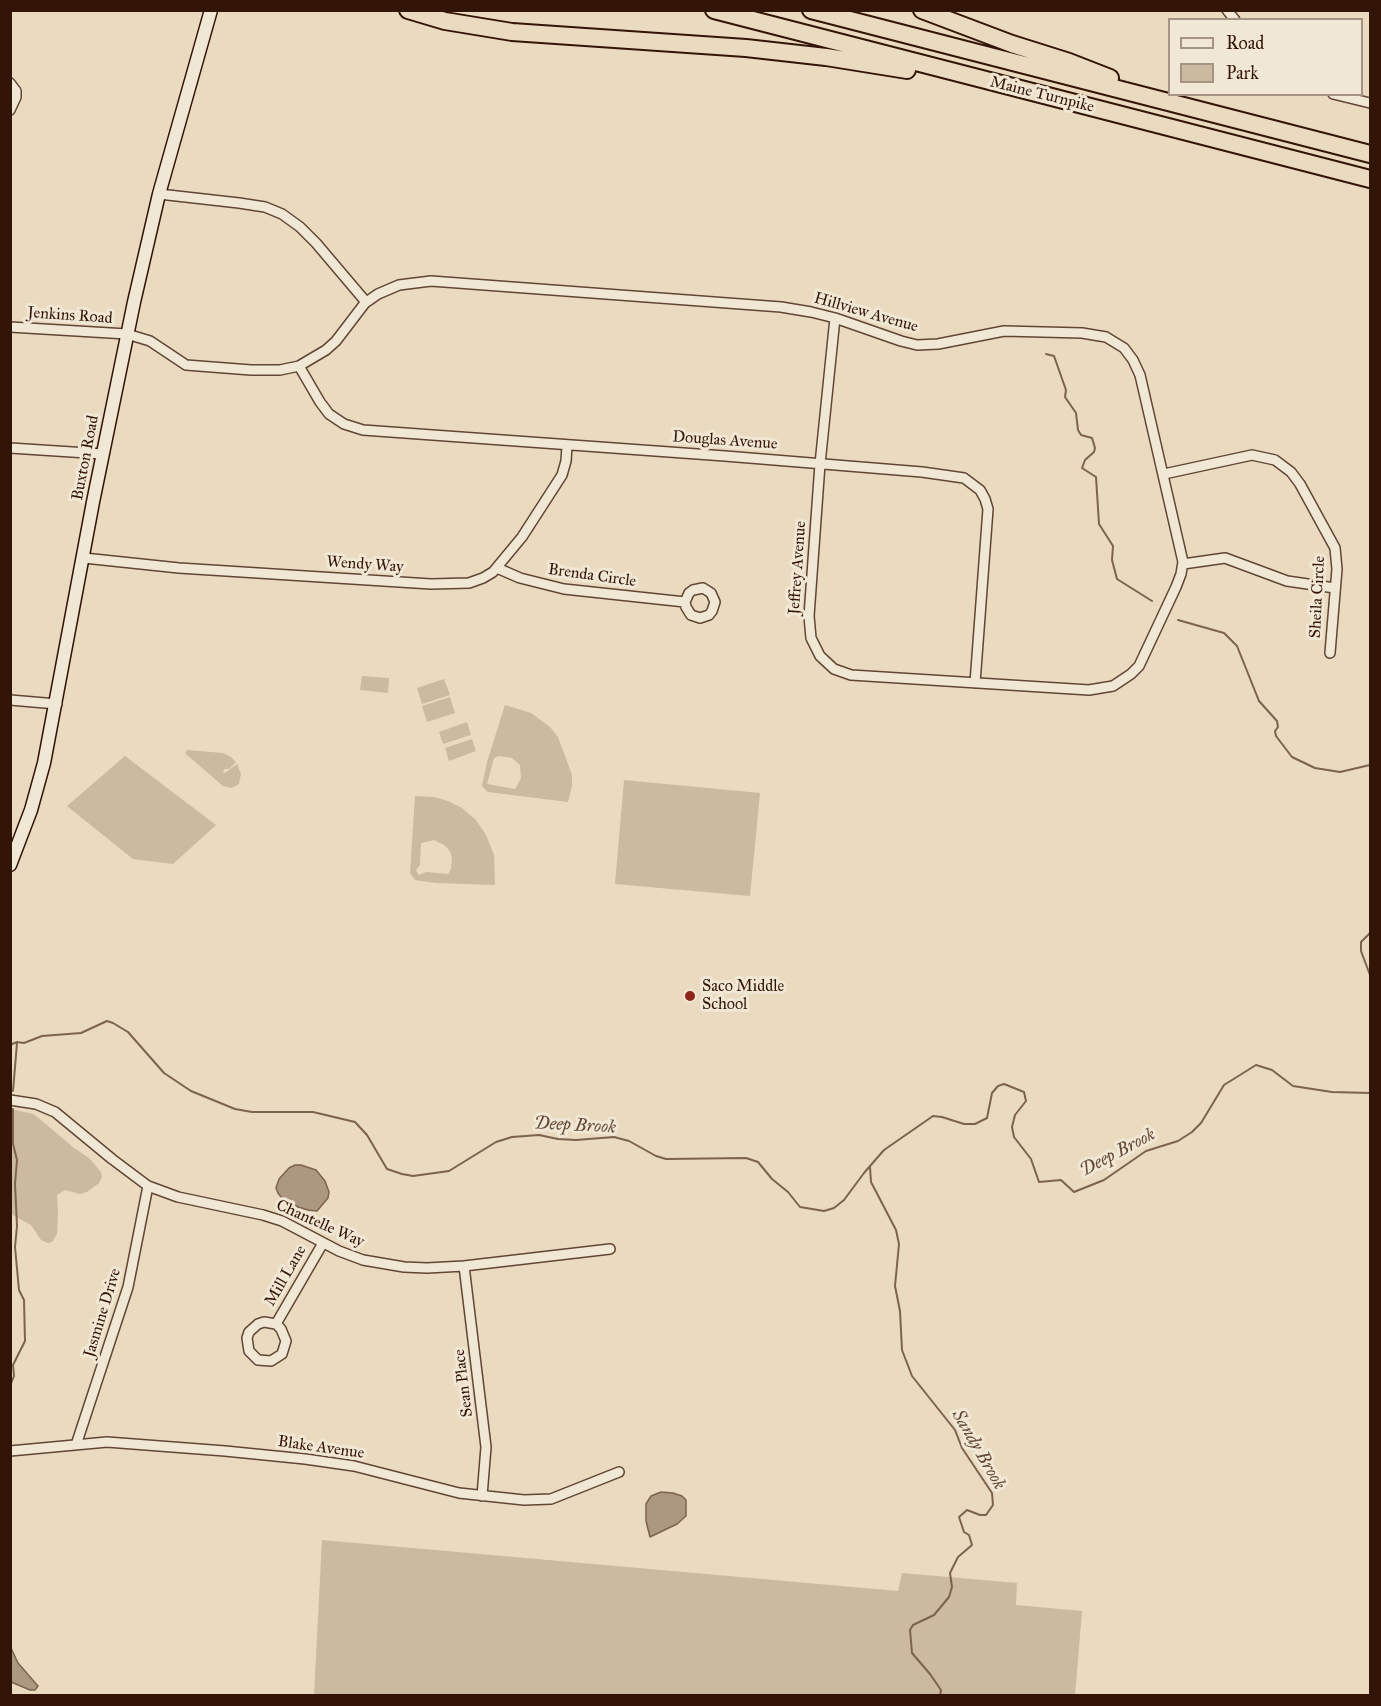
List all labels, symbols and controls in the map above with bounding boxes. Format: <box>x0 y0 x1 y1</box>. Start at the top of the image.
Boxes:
legend <box>1168 18 1363 96</box>
text: Road <box>1226 32 1264 54</box>
text: Park <box>1226 62 1259 84</box>
street label: Maine Turnpike <box>988 73 1096 117</box>
street label: Hillview Avenue <box>812 289 920 337</box>
street label: Jenkins Road <box>27 303 113 329</box>
street label: Buxton Road <box>68 414 104 502</box>
street label: Douglas Avenue <box>672 428 778 454</box>
street label: Jeffrey Avenue <box>785 521 811 615</box>
street label: Wendy Way <box>326 553 404 577</box>
street label: Sheila Circle <box>1306 555 1330 639</box>
street label: Brenda Circle <box>547 560 637 592</box>
place label: Saco Middle School <box>702 977 784 1015</box>
marker: Saco Middle School <box>683 989 697 1003</box>
water label: Deep Brook <box>533 1113 617 1139</box>
water label: Deep Brook <box>1077 1124 1159 1182</box>
street label: Chantelle Way <box>273 1196 367 1252</box>
street label: Mill Lane <box>261 1242 311 1310</box>
street label: Jasmine Drive <box>80 1266 126 1360</box>
street label: Sean Place <box>450 1348 478 1418</box>
water label: Sandy Brook <box>946 1406 1010 1494</box>
street label: Blake Avenue <box>277 1432 365 1464</box>

